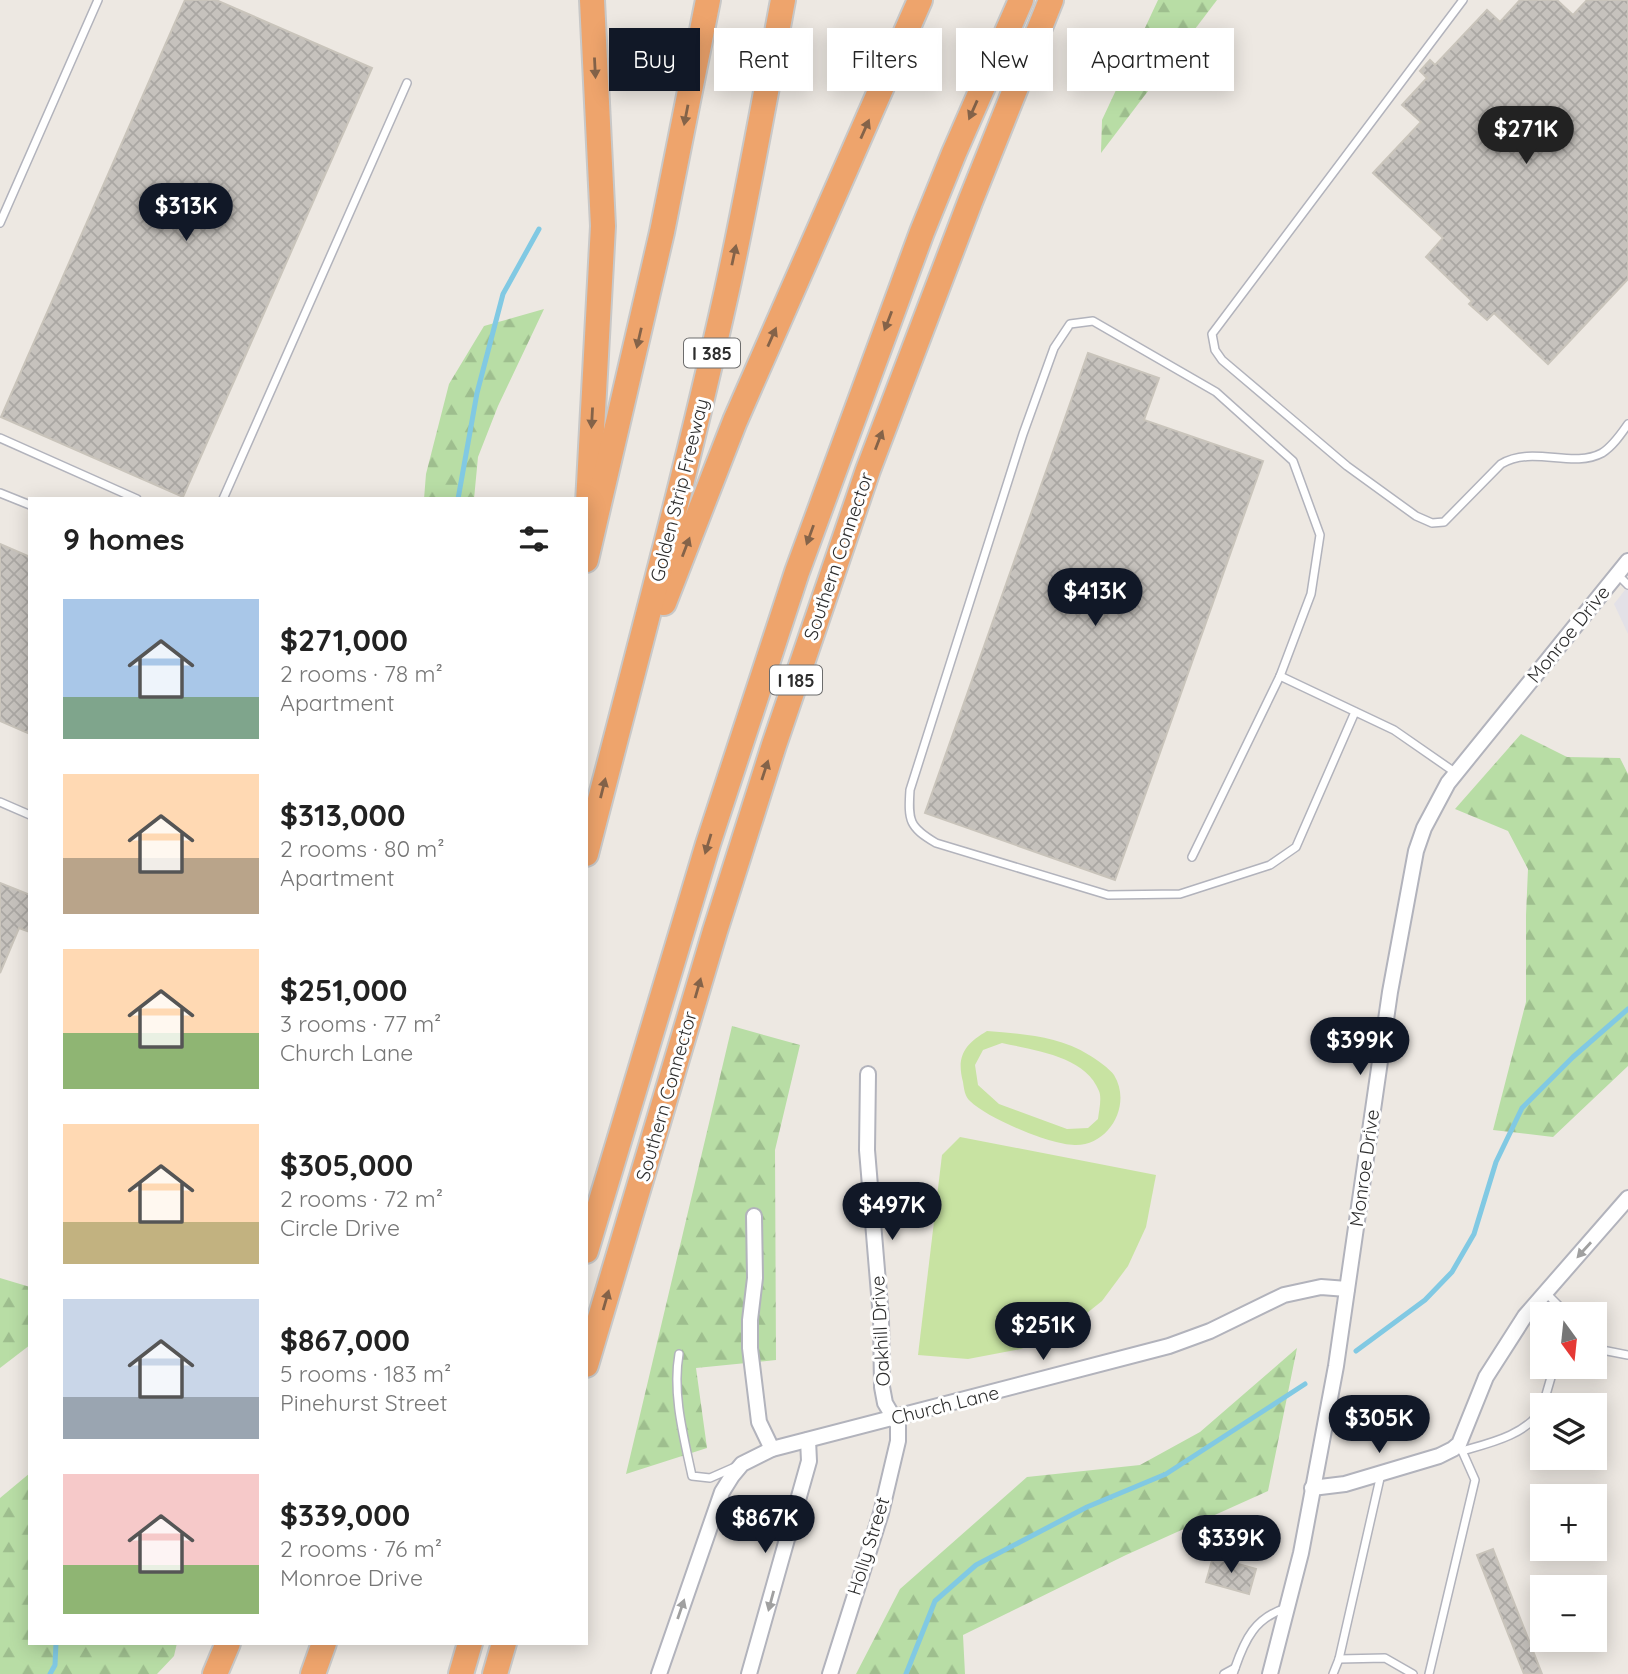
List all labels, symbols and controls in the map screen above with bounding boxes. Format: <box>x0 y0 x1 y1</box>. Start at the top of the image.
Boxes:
chip: Buy <box>609 28 700 91</box>
chip: Rent <box>714 28 813 91</box>
chip: Filters <box>827 28 942 91</box>
chip: New <box>956 28 1053 91</box>
chip: Apartment <box>1067 28 1234 91</box>
one-way arrow <box>590 57 601 79</box>
one-way arrow <box>967 100 979 120</box>
one-way arrow <box>680 104 691 126</box>
pin: $271K <box>1477 106 1575 166</box>
text: $271K <box>1494 114 1558 143</box>
one-way arrow <box>859 119 871 139</box>
pin: $313K <box>137 184 235 243</box>
text: $313K <box>155 191 217 220</box>
one-way arrow <box>729 244 740 266</box>
one-way arrow <box>883 311 894 332</box>
one-way arrow <box>767 326 778 347</box>
one-way arrow <box>633 327 644 349</box>
road number: I 385 <box>684 338 740 368</box>
street label: Golden Strip Freeway <box>645 396 713 584</box>
one-way arrow <box>587 407 598 429</box>
one-way arrow <box>874 429 885 450</box>
street label: Southern Connector <box>798 468 878 643</box>
text: 9 homes <box>63 520 185 558</box>
icon: filters <box>515 520 553 558</box>
one-way arrow <box>804 524 815 545</box>
one-way arrow <box>680 536 691 557</box>
pin: $413K <box>1046 568 1144 628</box>
text: $413K <box>1064 576 1126 605</box>
street label: Monroe Drive <box>1521 581 1615 687</box>
text: $271,000 <box>280 621 408 659</box>
icon: home <box>119 627 203 711</box>
text: 2 rooms · 78 m² <box>280 659 443 688</box>
road number: I 185 <box>770 666 822 694</box>
text: Apartment <box>280 688 394 717</box>
one-way arrow <box>761 760 771 781</box>
one-way arrow <box>598 777 609 799</box>
text: $313,000 <box>280 796 405 834</box>
icon: home <box>119 802 203 886</box>
one-way arrow <box>702 833 712 854</box>
text: 2 rooms · 80 m² <box>280 834 445 863</box>
text: Apartment <box>280 863 394 892</box>
text: $251,000 <box>280 971 407 1009</box>
icon: home <box>119 977 203 1061</box>
one-way arrow <box>693 977 703 998</box>
street label: Southern Connector <box>630 1007 702 1184</box>
text: 3 rooms · 77 m² <box>280 1009 441 1038</box>
pin: $399K <box>1311 1018 1409 1077</box>
text: $399K <box>1326 1025 1394 1054</box>
text: Church Lane <box>280 1038 413 1067</box>
street label: Monroe Drive <box>1344 1108 1384 1228</box>
text: $305,000 <box>280 1146 413 1184</box>
icon: home <box>119 1152 203 1236</box>
pin: $497K <box>843 1182 941 1242</box>
text: 2 rooms · 72 m² <box>280 1184 443 1213</box>
text: $497K <box>859 1190 925 1219</box>
text: Circle Drive <box>280 1213 400 1242</box>
one-way arrow <box>1576 1241 1592 1259</box>
street label: Oakhill Drive <box>865 1275 895 1387</box>
one-way arrow <box>601 1289 611 1310</box>
pin: $251K <box>994 1302 1092 1362</box>
north arrow <box>1530 1302 1606 1379</box>
map controls <box>1530 1302 1607 1652</box>
text: $251K <box>1011 1310 1075 1339</box>
text: $867,000 <box>280 1321 410 1359</box>
icon: home <box>119 1327 203 1411</box>
text: 5 rooms · 183 m² <box>280 1359 451 1388</box>
street label: Church Lane <box>889 1380 1001 1430</box>
text: Pinehurst Street <box>280 1388 448 1417</box>
button: layers <box>1530 1393 1607 1470</box>
pin: $305K <box>1330 1396 1428 1455</box>
text: $305K <box>1345 1403 1413 1432</box>
button: + <box>1530 1484 1607 1561</box>
street label: Holly Street <box>842 1494 894 1598</box>
text: $339,000 <box>280 1496 410 1534</box>
pin: $867K <box>716 1496 814 1555</box>
icon: home <box>119 1502 203 1586</box>
text: $867K <box>732 1503 798 1532</box>
pin: $339K <box>1182 1516 1280 1575</box>
text: $339K <box>1198 1523 1264 1552</box>
text: 2 rooms · 76 m² <box>280 1534 442 1563</box>
text: Monroe Drive <box>280 1563 423 1592</box>
button: − <box>1530 1575 1607 1652</box>
one-way arrow <box>765 1590 776 1612</box>
one-way arrow <box>676 1599 687 1620</box>

